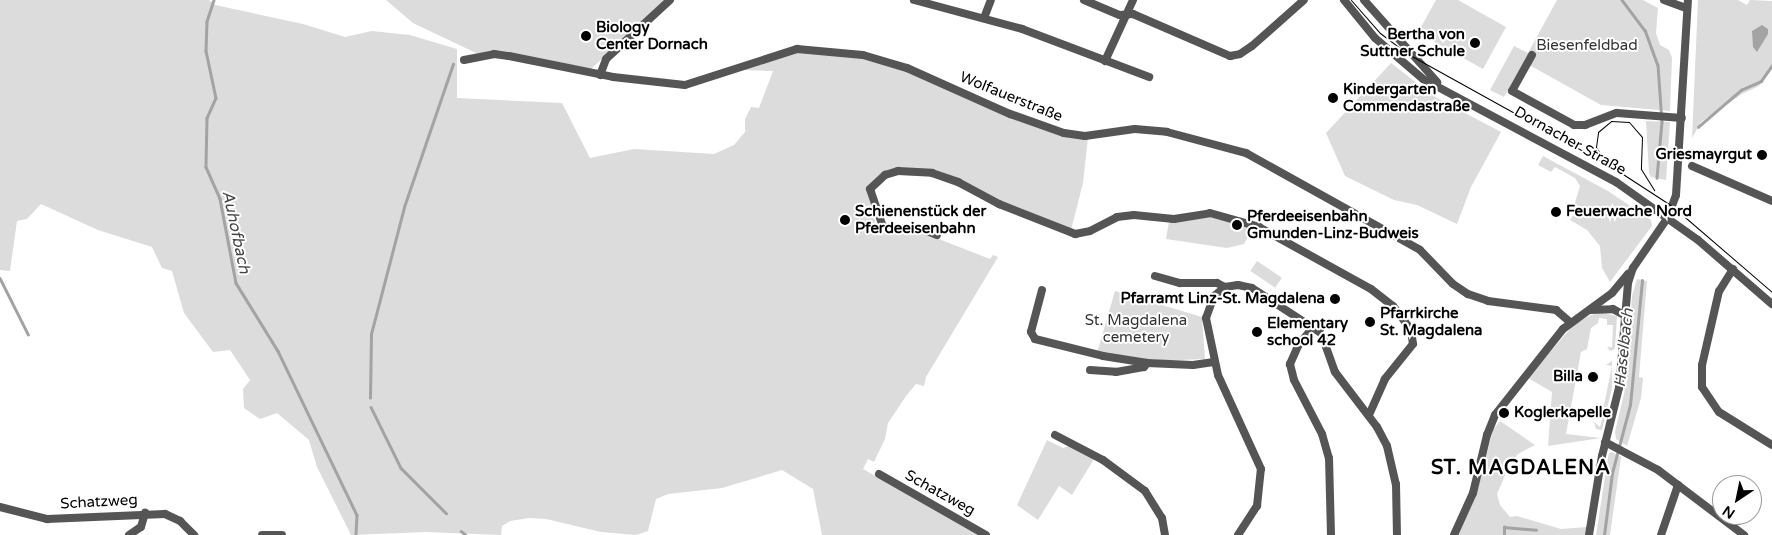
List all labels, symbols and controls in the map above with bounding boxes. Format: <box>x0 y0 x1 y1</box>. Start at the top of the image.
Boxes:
place label: Biology Center Dornach <box>596 18 708 53</box>
place label: Bertha von Suttner Schule <box>1360 25 1465 60</box>
marker: Biology Center Dornach <box>580 30 592 42</box>
marker: Bertha von Suttner Schule <box>1469 37 1481 49</box>
park label: Biesenfeldbad <box>1536 37 1638 55</box>
street label: Wolfauerstraße <box>957 68 1065 126</box>
place label: Kindergarten Commendastraße <box>1343 80 1470 115</box>
marker: Kindergarten Commendastraße <box>1327 92 1339 104</box>
street label: Dornacher Straße <box>1511 103 1629 179</box>
place label: Griesmayrgut <box>1656 146 1752 164</box>
marker: Griesmayrgut <box>1756 149 1768 161</box>
water label: Auhofbach <box>218 189 254 275</box>
place label: Schienenstück der Pferdeeisenbahn <box>855 202 986 237</box>
place label: Feuerwache Nord <box>1566 203 1692 221</box>
marker: Feuerwache Nord <box>1550 206 1562 218</box>
place label: Pferdeeisenbahn Gmunden-Linz-Budweis <box>1247 207 1419 242</box>
marker: Schienenstück der Pferdeeisenbahn <box>839 214 851 226</box>
marker: Pferdeeisenbahn Gmunden-Linz-Budweis <box>1231 219 1243 231</box>
place label: Pfarramt Linz-St. Magdalena <box>1121 290 1325 308</box>
marker: Pfarramt Linz-St. Magdalena <box>1329 293 1341 305</box>
place label: Pfarrkirche St. Magdalena <box>1380 304 1483 339</box>
water label: Haselbach <box>1610 308 1638 388</box>
park label: St. Magdalena cemetery <box>1085 311 1187 346</box>
place label: Elementary school 42 <box>1267 314 1348 349</box>
marker: Pfarrkirche St. Magdalena <box>1364 316 1376 328</box>
marker: Elementary school 42 <box>1251 326 1263 338</box>
place label: Billa <box>1553 368 1583 386</box>
marker: Billa <box>1587 371 1599 383</box>
place label: Koglerkapelle <box>1514 404 1611 422</box>
marker: Koglerkapelle <box>1498 407 1510 419</box>
district label: ST. MAGDALENA <box>1429 456 1613 480</box>
street label: Schatzweg <box>902 466 978 520</box>
north arrow <box>1712 475 1762 525</box>
street label: Schatzweg <box>60 491 138 513</box>
text: N <box>1719 502 1738 522</box>

